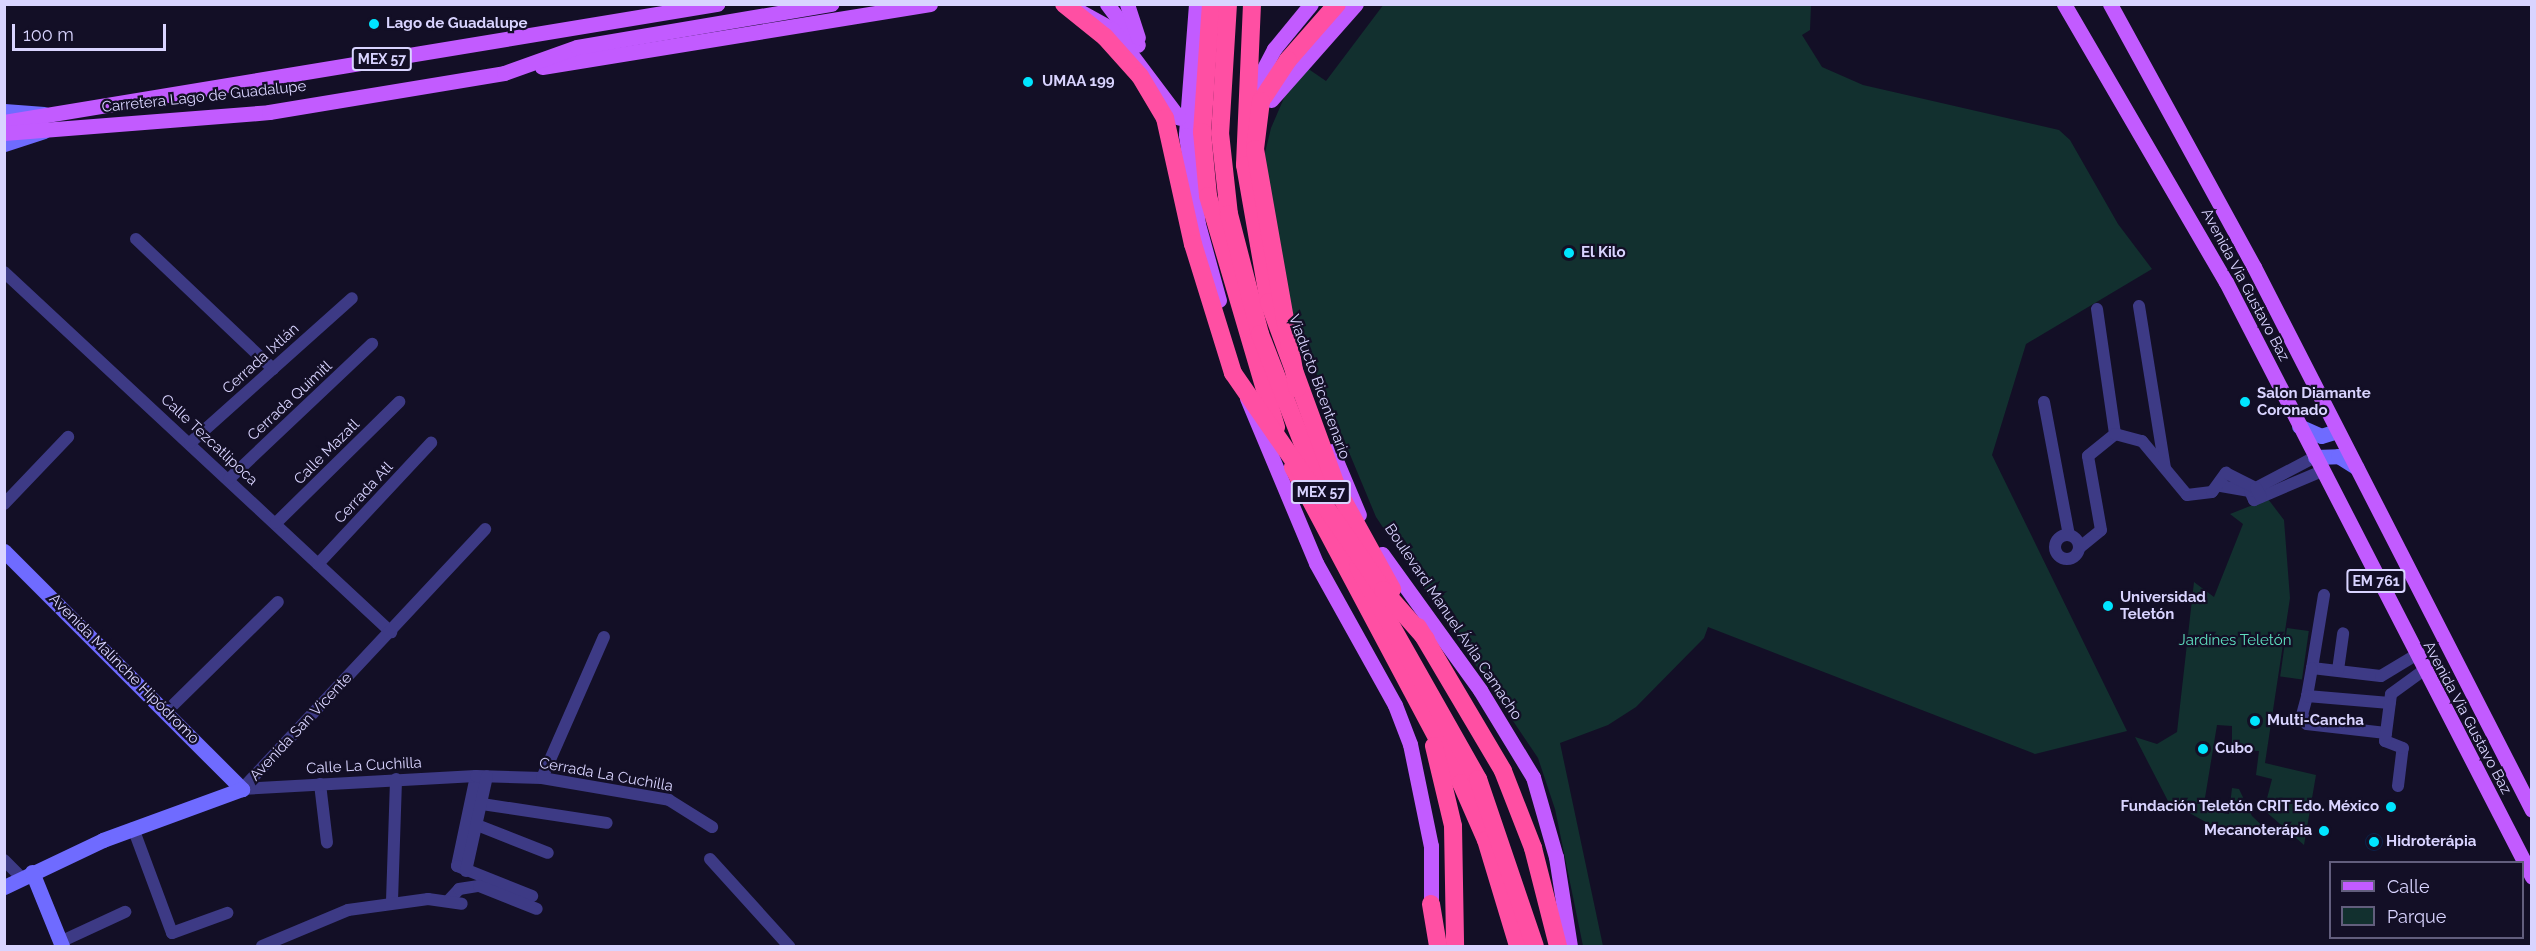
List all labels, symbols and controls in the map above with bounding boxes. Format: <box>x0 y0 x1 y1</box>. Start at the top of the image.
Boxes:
scale bar <box>15 12 170 50</box>
place label: Lago de Guadalupe <box>386 15 527 33</box>
marker: Lago de Guadalupe <box>367 17 381 31</box>
text: 100 m <box>23 24 74 45</box>
road number: MEX 57 <box>350 48 413 70</box>
marker: UMAA 199 <box>1019 73 1037 91</box>
place label: UMAA 199 <box>1042 73 1115 91</box>
street label: Carretera Lago de Guadalupe <box>101 77 307 117</box>
street label: Avenida Via Gustavo Baz <box>2197 205 2293 365</box>
place label: El Kilo <box>1581 244 1626 262</box>
marker: El Kilo <box>1562 246 1576 260</box>
street label: Viaducto Bicentenario <box>1284 312 1354 462</box>
street label: Cerrada Ixtlán <box>219 320 303 398</box>
street label: Cerrada Quimitl <box>244 357 336 445</box>
place label: Salon Diamante Coronado <box>2257 384 2371 419</box>
street label: Calle Tezcatlipoca <box>157 390 261 490</box>
marker: Salon Diamante Coronado <box>2238 395 2252 409</box>
street label: Calle Mazatl <box>291 416 363 488</box>
street label: Cerrada Atl <box>331 458 397 528</box>
road number: MEX 57 <box>1290 481 1352 503</box>
street label: Boulevard Manuel Ávila Camacho <box>1380 520 1526 724</box>
road number: EM 761 <box>2346 570 2406 592</box>
place label: Universidad Teletón <box>2120 588 2206 623</box>
street label: Avenida Malinche Hipódromo <box>45 590 203 748</box>
marker: Universidad Teletón <box>2101 599 2115 613</box>
park label: Jardínes Teletón <box>2178 632 2292 650</box>
street label: Avenida Via Gustavo Baz <box>2419 638 2515 798</box>
street label: Avenida San Vicente <box>246 669 356 785</box>
place label: Multi-Cancha <box>2267 712 2364 730</box>
marker: Multi-Cancha <box>2248 714 2262 728</box>
place label: Cubo <box>2215 740 2253 758</box>
marker: Cubo <box>2196 742 2210 756</box>
street label: Calle La Cuchilla <box>306 754 422 778</box>
street label: Cerrada La Cuchilla <box>538 754 674 796</box>
place label: Fundación Teletón CRIT Edo. México <box>2120 798 2379 816</box>
marker: Fundación Teletón CRIT Edo. México <box>2384 800 2398 814</box>
place label: Mecanoterápia <box>2204 822 2312 840</box>
marker: Mecanoterápia <box>2317 824 2331 838</box>
place label: Hidroterápia <box>2386 833 2476 851</box>
marker: Hidroterápia <box>2367 835 2381 849</box>
legend <box>2329 861 2524 939</box>
text: Calle <box>2387 876 2430 897</box>
text: Parque <box>2387 906 2446 927</box>

